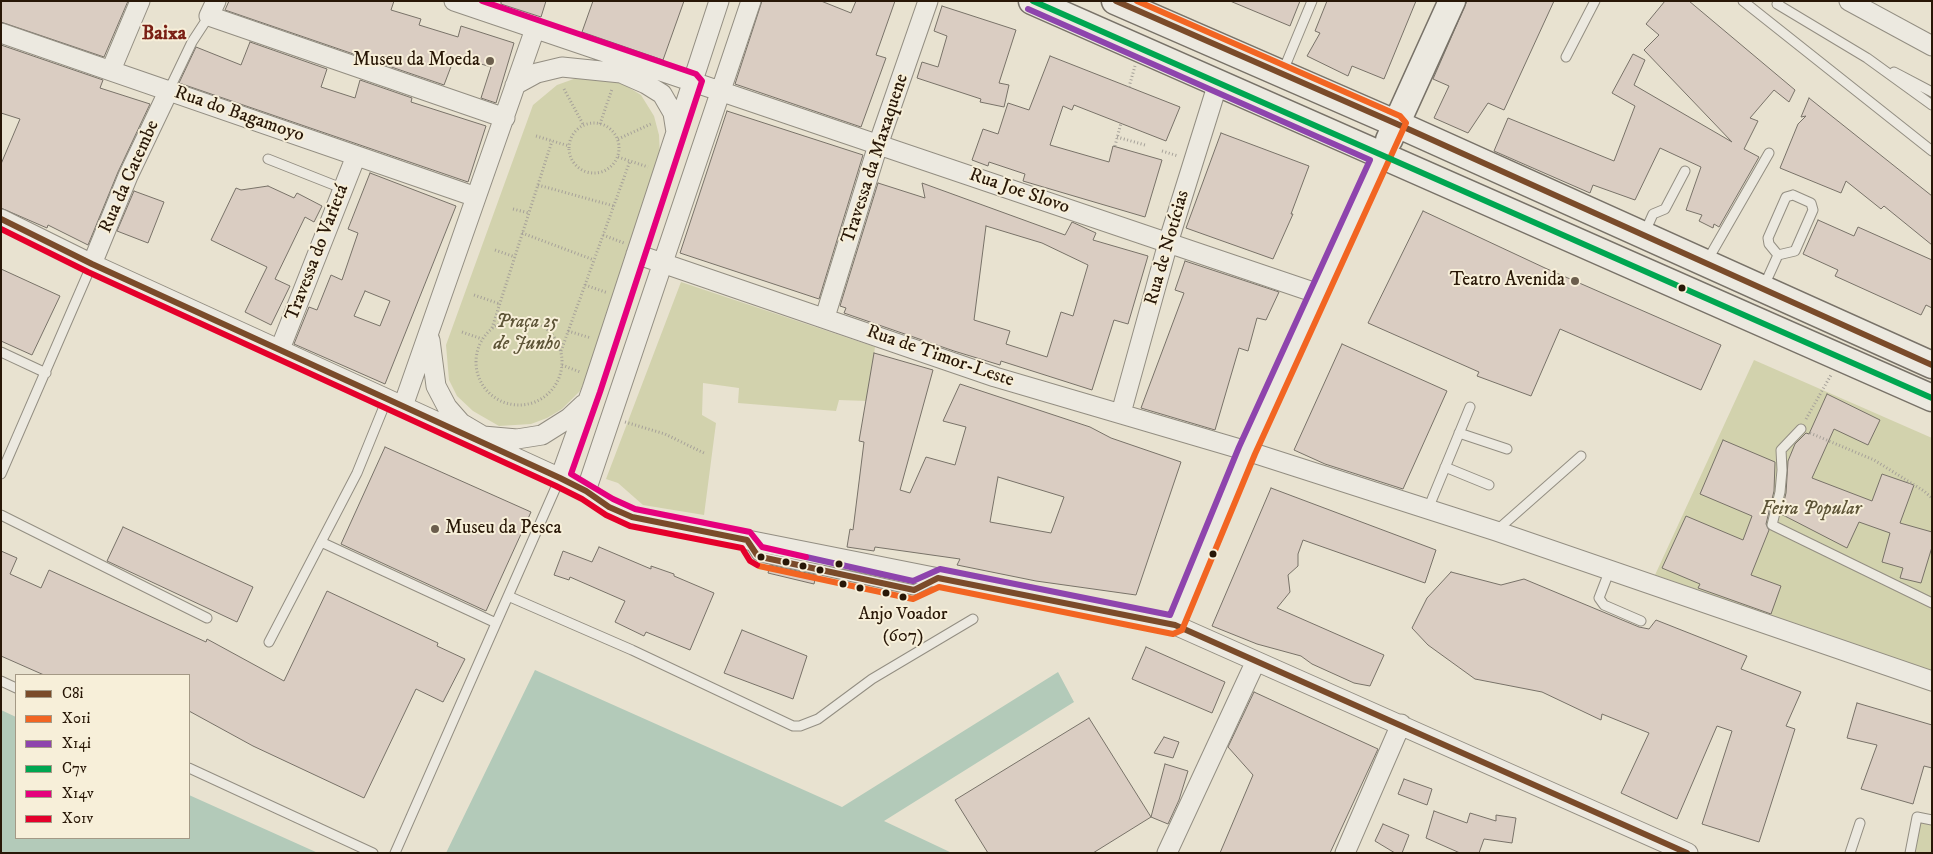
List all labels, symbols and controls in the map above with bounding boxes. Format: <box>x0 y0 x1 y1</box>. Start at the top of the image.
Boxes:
district label: Baixa <box>142 23 186 47</box>
place label: Museu da Moeda <box>353 50 480 72</box>
marker: Museu da Moeda <box>484 55 496 67</box>
street label: Travessa da Maxaquene <box>838 71 914 247</box>
street label: Rua do Bagamoyo <box>171 82 307 148</box>
street label: Rua da Catembe <box>95 117 165 237</box>
street label: Rua Joe Slovo <box>966 164 1072 220</box>
street label: Travessa do Varietá <box>282 182 354 324</box>
street label: Rua de Notícias <box>1141 188 1195 308</box>
place label: Teatro Avenida <box>1450 270 1565 292</box>
marker: Teatro Avenida <box>1569 275 1581 287</box>
unlabelled marker <box>1677 283 1687 293</box>
park label: Praça 25 de Junho <box>494 312 560 356</box>
street label: Rua de Timor-Leste <box>863 321 1017 393</box>
park label: Feira Popular <box>1761 499 1861 521</box>
place label: Museu da Pesca <box>445 518 562 540</box>
marker: Museu da Pesca <box>429 523 441 535</box>
unlabelled marker <box>1208 549 1218 559</box>
unlabelled marker <box>756 552 766 562</box>
unlabelled marker <box>781 557 791 567</box>
unlabelled marker <box>834 559 844 569</box>
unlabelled marker <box>798 561 808 571</box>
unlabelled marker <box>815 565 825 575</box>
unlabelled marker <box>838 579 848 589</box>
unlabelled marker <box>855 583 865 593</box>
unlabelled marker <box>881 588 891 598</box>
marker: Anjo Voador (607) <box>898 592 908 602</box>
place label: Anjo Voador (607) <box>858 604 948 646</box>
legend <box>15 674 190 839</box>
text: C8i <box>62 684 83 703</box>
text: X01i <box>62 709 90 728</box>
text: X14i <box>62 734 91 753</box>
text: C7v <box>62 759 87 778</box>
text: X14v <box>62 784 94 803</box>
text: X01v <box>62 809 93 828</box>

